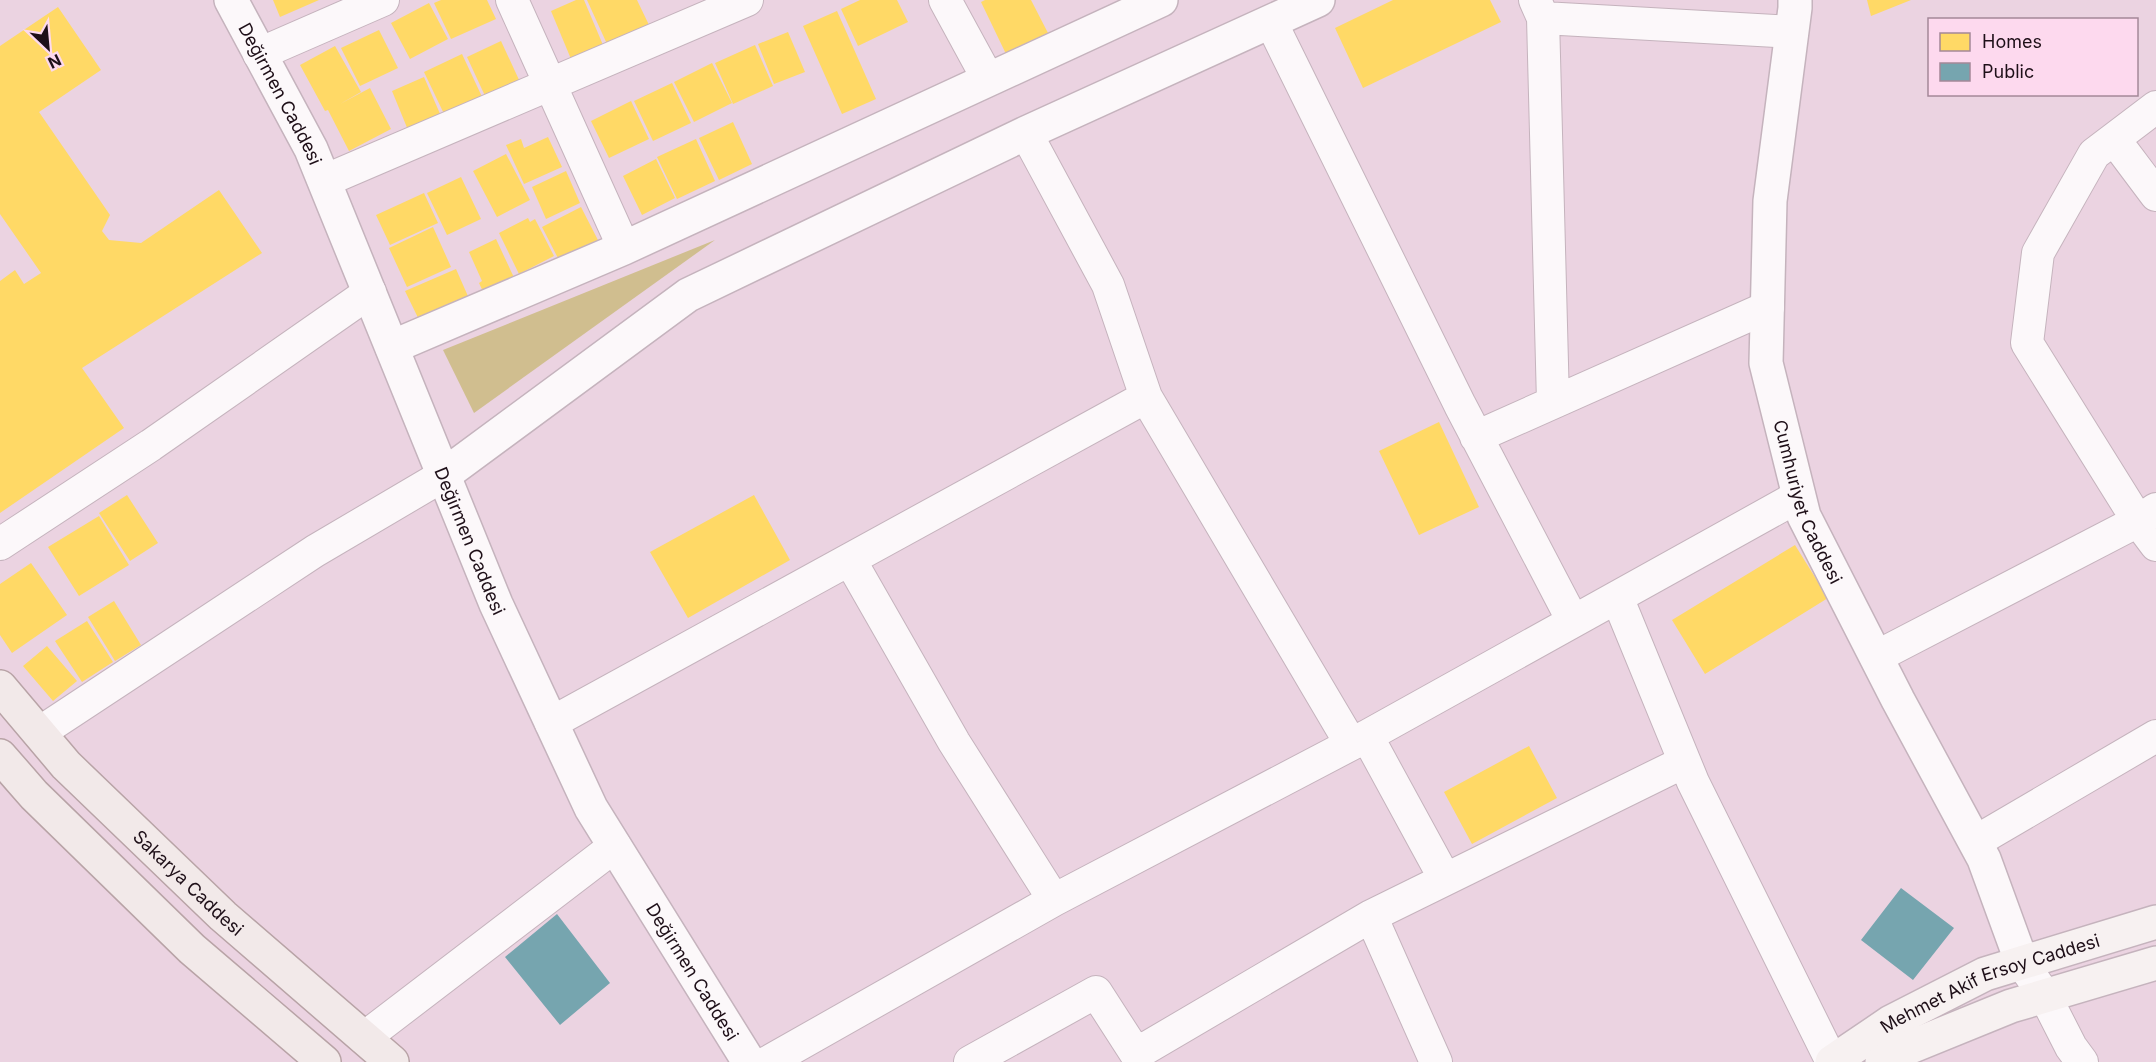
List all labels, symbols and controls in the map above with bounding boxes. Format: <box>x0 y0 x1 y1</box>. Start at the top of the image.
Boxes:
north arrow <box>18 18 78 78</box>
legend <box>1928 18 2138 96</box>
street label: Değirmen Caddesi <box>235 19 327 168</box>
text: Homes <box>1982 31 2042 52</box>
text: N <box>45 50 64 73</box>
text: Public <box>1982 61 2034 82</box>
street label: Cumhuriyet Caddesi <box>1770 417 1847 587</box>
street label: Değirmen Caddesi <box>431 464 510 618</box>
street label: Sakarya Caddesi <box>129 825 248 940</box>
street label: Değirmen Caddesi <box>642 899 743 1044</box>
street label: Mehmet Akif Ersoy Caddesi <box>1876 929 2102 1037</box>

